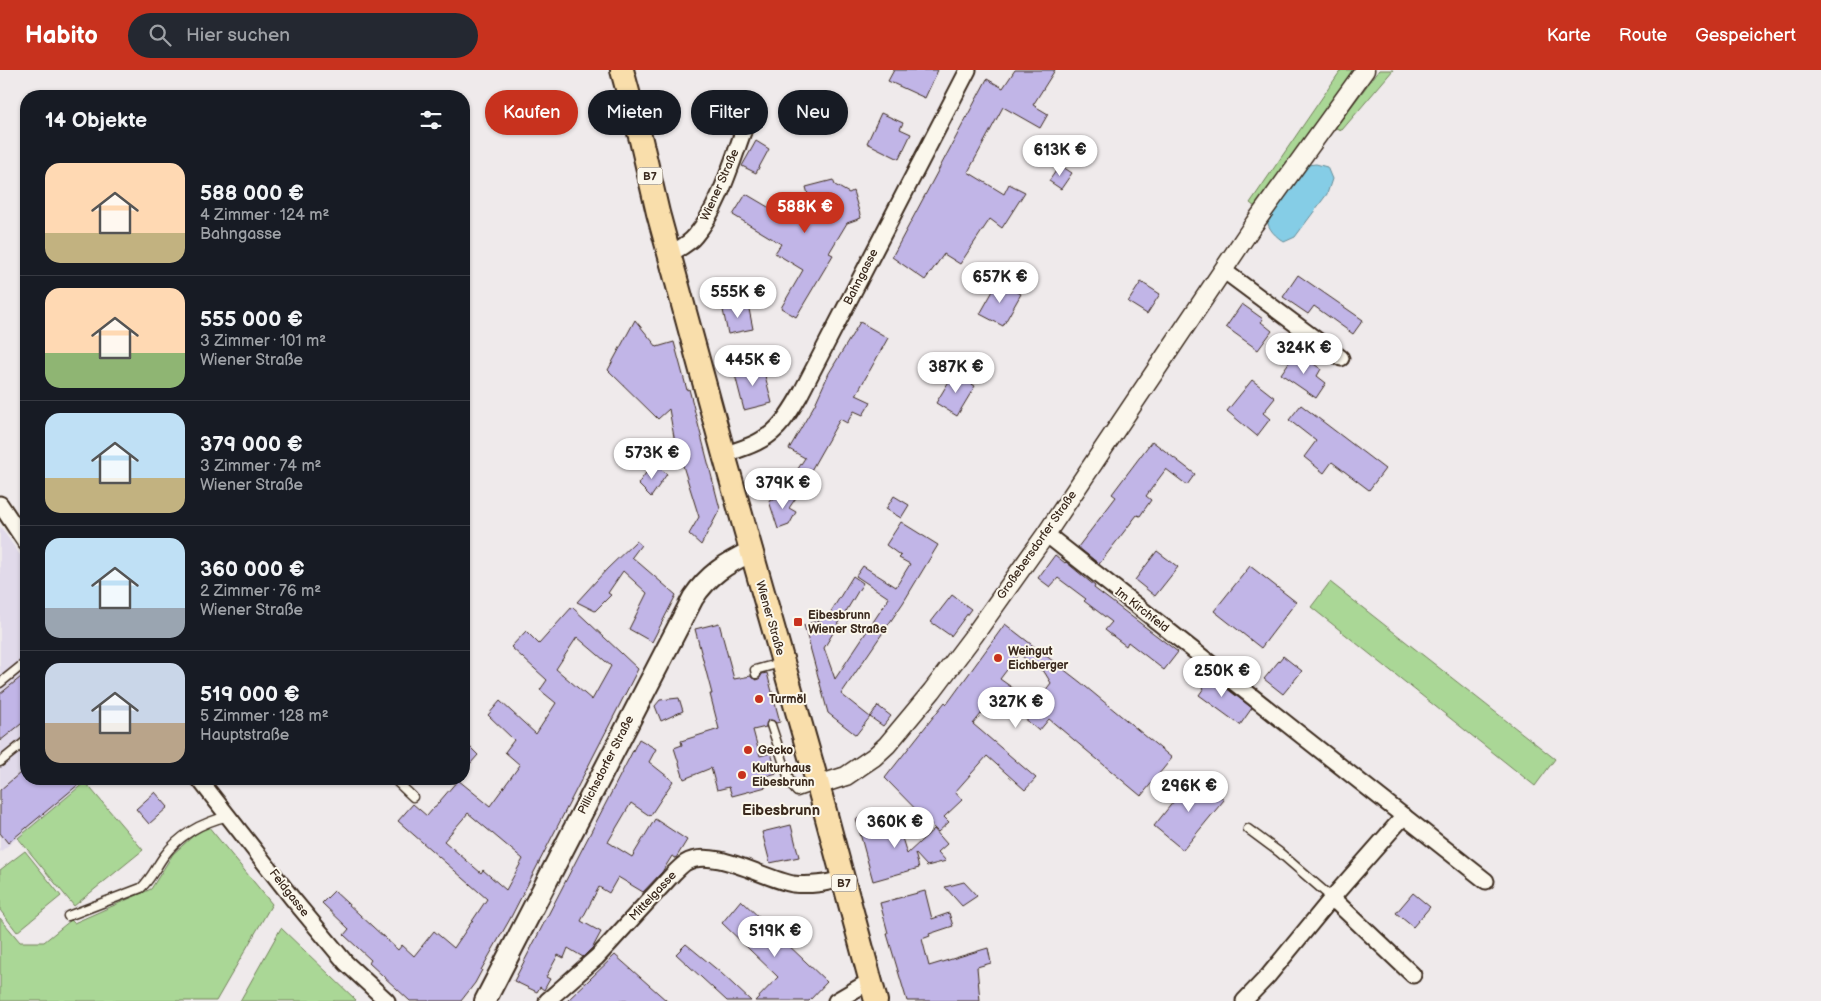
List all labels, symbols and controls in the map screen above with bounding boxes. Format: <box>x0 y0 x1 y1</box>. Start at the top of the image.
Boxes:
search box <box>128 13 478 58</box>
text: Habito <box>25 21 98 50</box>
icon: search <box>146 21 174 49</box>
text: Hier suchen <box>186 24 290 47</box>
text: Karte <box>1547 25 1591 46</box>
text: Route <box>1619 25 1667 46</box>
text: Gespeichert <box>1695 25 1796 46</box>
chip: Kaufen <box>485 90 578 135</box>
chip: Mieten <box>588 90 681 135</box>
chip: Filter <box>691 90 768 135</box>
chip: Neu <box>778 90 848 135</box>
icon: filters <box>417 106 445 134</box>
text: 14 Objekte <box>45 108 147 133</box>
pin: 613K € <box>1019 134 1101 177</box>
text: 613K € <box>1033 141 1087 160</box>
street label: Wiener Straße <box>697 147 743 223</box>
road number: B7 <box>638 168 662 184</box>
text: 588 000 € <box>200 181 304 206</box>
icon: home <box>85 183 145 243</box>
pin: 588K € <box>764 191 846 234</box>
text: 588K € <box>777 198 833 217</box>
text: 4 Zimmer · 124 m² <box>200 206 329 225</box>
text: Bahngasse <box>200 225 282 244</box>
street label: Bahngasse <box>840 246 882 308</box>
pin: 657K € <box>959 262 1041 304</box>
text: 657K € <box>972 268 1028 287</box>
pin: 555K € <box>697 276 779 319</box>
text: 555K € <box>711 283 765 302</box>
text: 555 000 € <box>200 307 303 332</box>
icon: home <box>85 308 145 368</box>
text: 3 Zimmer · 101 m² <box>200 332 326 351</box>
pin: 324K € <box>1263 332 1345 375</box>
text: 324K € <box>1277 339 1332 358</box>
pin: 445K € <box>712 344 794 387</box>
text: Wiener Straße <box>200 351 303 370</box>
text: 445K € <box>725 351 781 370</box>
pin: 387K € <box>915 352 997 394</box>
text: 387K € <box>928 358 984 377</box>
text: 379 000 € <box>200 432 303 457</box>
icon: home <box>85 433 145 493</box>
pin: 573K € <box>611 438 693 480</box>
text: 573K € <box>625 444 679 463</box>
text: 3 Zimmer · 74 m² <box>200 457 322 476</box>
pin: 379K € <box>742 468 824 510</box>
text: 379K € <box>756 474 810 493</box>
text: Wiener Straße <box>200 476 303 495</box>
street label: Großebersdorfer Straße <box>994 488 1080 602</box>
text: 360 000 € <box>200 557 305 582</box>
icon: home <box>85 558 145 618</box>
street label: Wiener Straße <box>752 579 788 657</box>
text: 2 Zimmer · 76 m² <box>200 582 321 601</box>
street label: Im Kirchfeld <box>1112 584 1172 636</box>
text: Wiener Straße <box>200 601 303 620</box>
place label: Eibesbrunn Wiener Straße <box>808 608 887 637</box>
marker: Eibesbrunn Wiener Straße <box>792 616 804 628</box>
place label: Weingut Eichberger <box>1008 644 1069 673</box>
marker: Weingut Eichberger <box>992 652 1004 664</box>
pin: 250K € <box>1181 656 1263 698</box>
text: 250K € <box>1194 662 1250 681</box>
text: 519 000 € <box>200 682 300 707</box>
icon: home <box>85 683 145 743</box>
pin: 327K € <box>975 686 1057 729</box>
place label: Turmöl <box>769 692 806 707</box>
marker: Turmöl <box>753 693 765 705</box>
text: 327K € <box>989 693 1043 712</box>
text: 5 Zimmer · 128 m² <box>200 707 329 726</box>
street label: Pillichsdorfer Straße <box>575 713 637 817</box>
text: Hauptstraße <box>200 726 289 745</box>
place label: Gecko <box>758 743 793 758</box>
marker: Gecko <box>742 744 754 756</box>
place label: Kulturhaus Eibesbrunn <box>752 761 815 790</box>
marker: Kulturhaus Eibesbrunn <box>736 769 748 781</box>
pin: 296K € <box>1148 770 1230 813</box>
text: 296K € <box>1161 777 1217 796</box>
district label: Eibesbrunn <box>742 801 820 820</box>
pin: 360K € <box>854 806 936 849</box>
text: 360K € <box>867 813 923 832</box>
street label: Feldgasse <box>266 866 312 920</box>
street label: Mittelgasse <box>626 868 680 924</box>
road number: B7 <box>832 874 856 891</box>
pin: 519K € <box>734 916 816 958</box>
text: 519K € <box>749 922 801 941</box>

